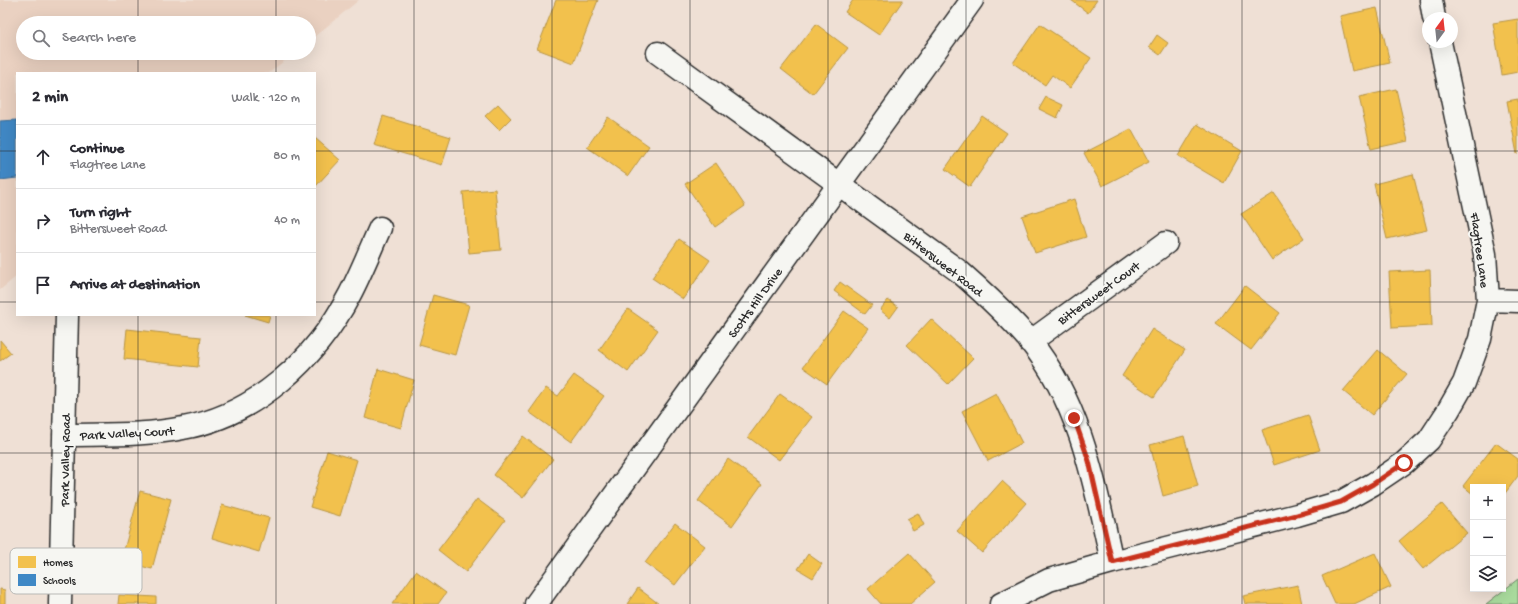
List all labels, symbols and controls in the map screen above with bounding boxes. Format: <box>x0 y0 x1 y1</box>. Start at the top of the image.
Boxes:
north arrow <box>1422 12 1458 48</box>
search box <box>16 16 316 60</box>
icon: search <box>30 27 52 49</box>
text: Search here <box>62 29 136 47</box>
text: 2 min <box>32 88 68 108</box>
text: Walk · 120 m <box>232 91 300 106</box>
text: Continue <box>70 140 124 158</box>
icon: ahead <box>32 146 54 168</box>
text: 80 m <box>273 149 300 164</box>
text: Flagtree Lane <box>70 158 145 173</box>
text: Turn right <box>70 204 130 222</box>
icon: right <box>32 210 54 232</box>
street label: Flagtree Lane <box>1466 211 1491 289</box>
text: 40 m <box>274 213 300 228</box>
text: Bittersweet Road <box>70 222 166 237</box>
street label: Bittersweet Road <box>899 229 986 301</box>
street label: Bittersweet Court <box>1055 258 1145 329</box>
street label: Scotts Hill Drive <box>726 265 787 341</box>
icon: arrive <box>32 274 54 296</box>
text: Arrive at destination <box>70 276 200 294</box>
route end <box>1065 409 1083 427</box>
street label: Park Valley Road <box>58 412 75 507</box>
street label: Park Valley Court <box>79 424 176 444</box>
route start <box>1395 454 1413 472</box>
map controls <box>1470 484 1506 592</box>
button: + <box>1470 484 1506 520</box>
button: − <box>1470 520 1506 556</box>
legend <box>10 548 142 594</box>
button: layers <box>1470 556 1506 592</box>
text: Homes <box>43 558 73 570</box>
text: Schools <box>43 576 77 588</box>

